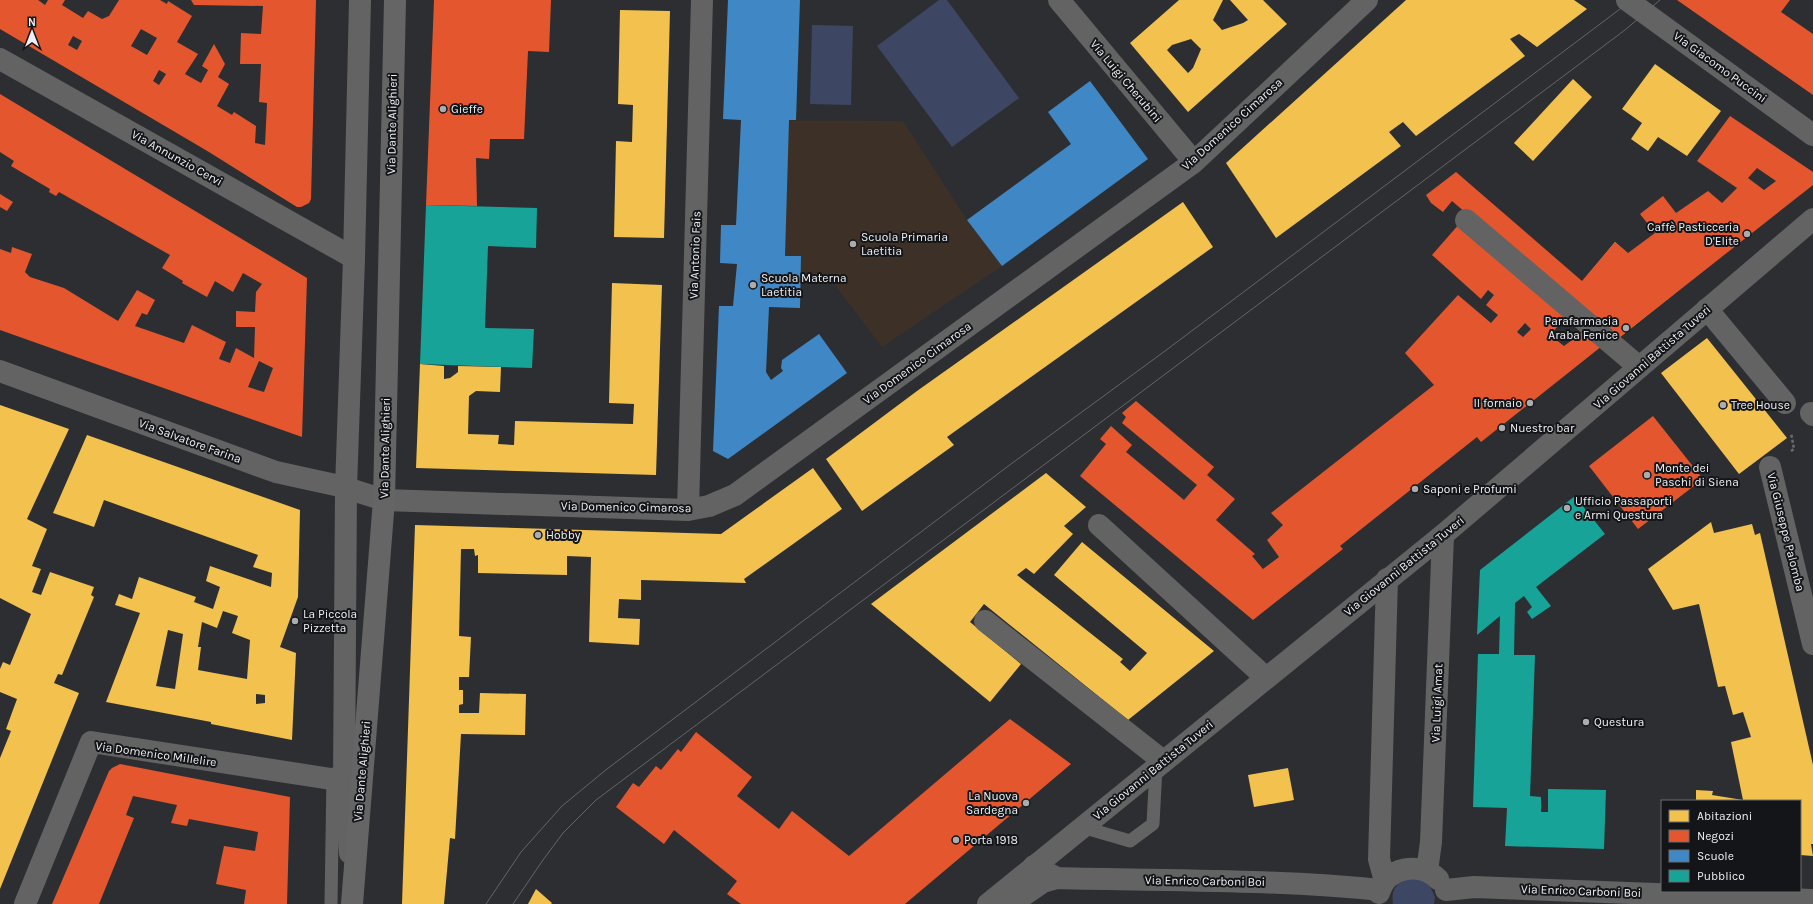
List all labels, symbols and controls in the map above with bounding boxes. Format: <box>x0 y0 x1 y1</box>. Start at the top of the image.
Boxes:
north arrow <box>12 12 52 52</box>
text: N <box>28 16 36 29</box>
street label: Via Giacomo Puccini <box>1671 28 1769 106</box>
street label: Via Luigi Cherubini <box>1087 37 1165 125</box>
street label: Via Dante Alighieri <box>384 74 400 174</box>
street label: Via Domenico Cimarosa <box>1179 75 1285 173</box>
place label: Gieffe <box>451 102 483 116</box>
marker: Gieffe <box>438 104 448 114</box>
street label: Via Annunzio Cervi <box>129 127 225 189</box>
street label: Via Antonio Fais <box>686 211 704 299</box>
place label: Caffè Pasticceria D'Elite <box>1647 220 1739 248</box>
marker: Caffè Pasticceria D'Elite <box>1742 229 1752 239</box>
place label: Scuola Primaria Laetitia <box>861 230 948 258</box>
marker: Scuola Primaria Laetitia <box>848 239 858 249</box>
place label: Scuola Materna Laetitia <box>761 271 847 299</box>
marker: Scuola Materna Laetitia <box>748 280 758 290</box>
street label: Via Giovanni Battista Tuveri <box>1591 302 1713 412</box>
place label: Parafarmacia Araba Fenice <box>1545 314 1618 342</box>
street label: Via Domenico Cimarosa <box>860 319 974 407</box>
marker: Parafarmacia Araba Fenice <box>1621 323 1631 333</box>
place label: Il fornaio <box>1473 396 1522 410</box>
street label: Via Dante Alighieri <box>377 398 393 498</box>
marker: Il fornaio <box>1525 398 1535 408</box>
place label: Tree House <box>1731 398 1790 412</box>
marker: Tree House <box>1718 400 1728 410</box>
street label: Via Salvatore Farina <box>137 416 243 466</box>
place label: Nuestro bar <box>1510 421 1575 435</box>
marker: Nuestro bar <box>1497 423 1507 433</box>
place label: Monte dei Paschi di Siena <box>1655 461 1739 489</box>
marker: Monte dei Paschi di Siena <box>1642 470 1652 480</box>
street label: Via Giuseppe Palomba <box>1764 471 1808 593</box>
place label: Saponi e Profumi <box>1423 482 1517 496</box>
marker: Saponi e Profumi <box>1410 484 1420 494</box>
place label: Ufficio Passaporti e Armi Questura <box>1575 494 1672 522</box>
street label: Via Domenico Cimarosa <box>561 499 691 515</box>
marker: Ufficio Passaporti e Armi Questura <box>1562 503 1572 513</box>
street label: Via Giovanni Battista Tuveri <box>1341 513 1467 619</box>
place label: Hobby <box>546 528 581 542</box>
marker: Hobby <box>533 530 543 540</box>
place label: La Piccola Pizzetta <box>303 607 357 635</box>
marker: La Piccola Pizzetta <box>290 616 300 626</box>
street label: Via Luigi Amat <box>1429 663 1445 743</box>
place label: Questura <box>1594 715 1644 729</box>
street label: Via Giovanni Battista Tuveri <box>1090 717 1216 823</box>
marker: Questura <box>1581 717 1591 727</box>
street label: Via Dante Alighieri <box>351 720 373 822</box>
street label: Via Domenico Millelire <box>95 739 217 769</box>
place label: La Nuova Sardegna <box>966 789 1018 817</box>
marker: La Nuova Sardegna <box>1021 798 1031 808</box>
legend <box>1661 800 1801 892</box>
text: Abitazioni <box>1697 809 1752 823</box>
text: Negozi <box>1697 829 1734 843</box>
place label: Porta 1918 <box>964 833 1018 847</box>
marker: Porta 1918 <box>951 835 961 845</box>
text: Scuole <box>1697 849 1734 863</box>
text: Pubblico <box>1697 869 1745 883</box>
street label: Via Enrico Carboni Boi <box>1145 873 1265 889</box>
street label: Via Enrico Carboni Boi <box>1521 882 1641 900</box>

